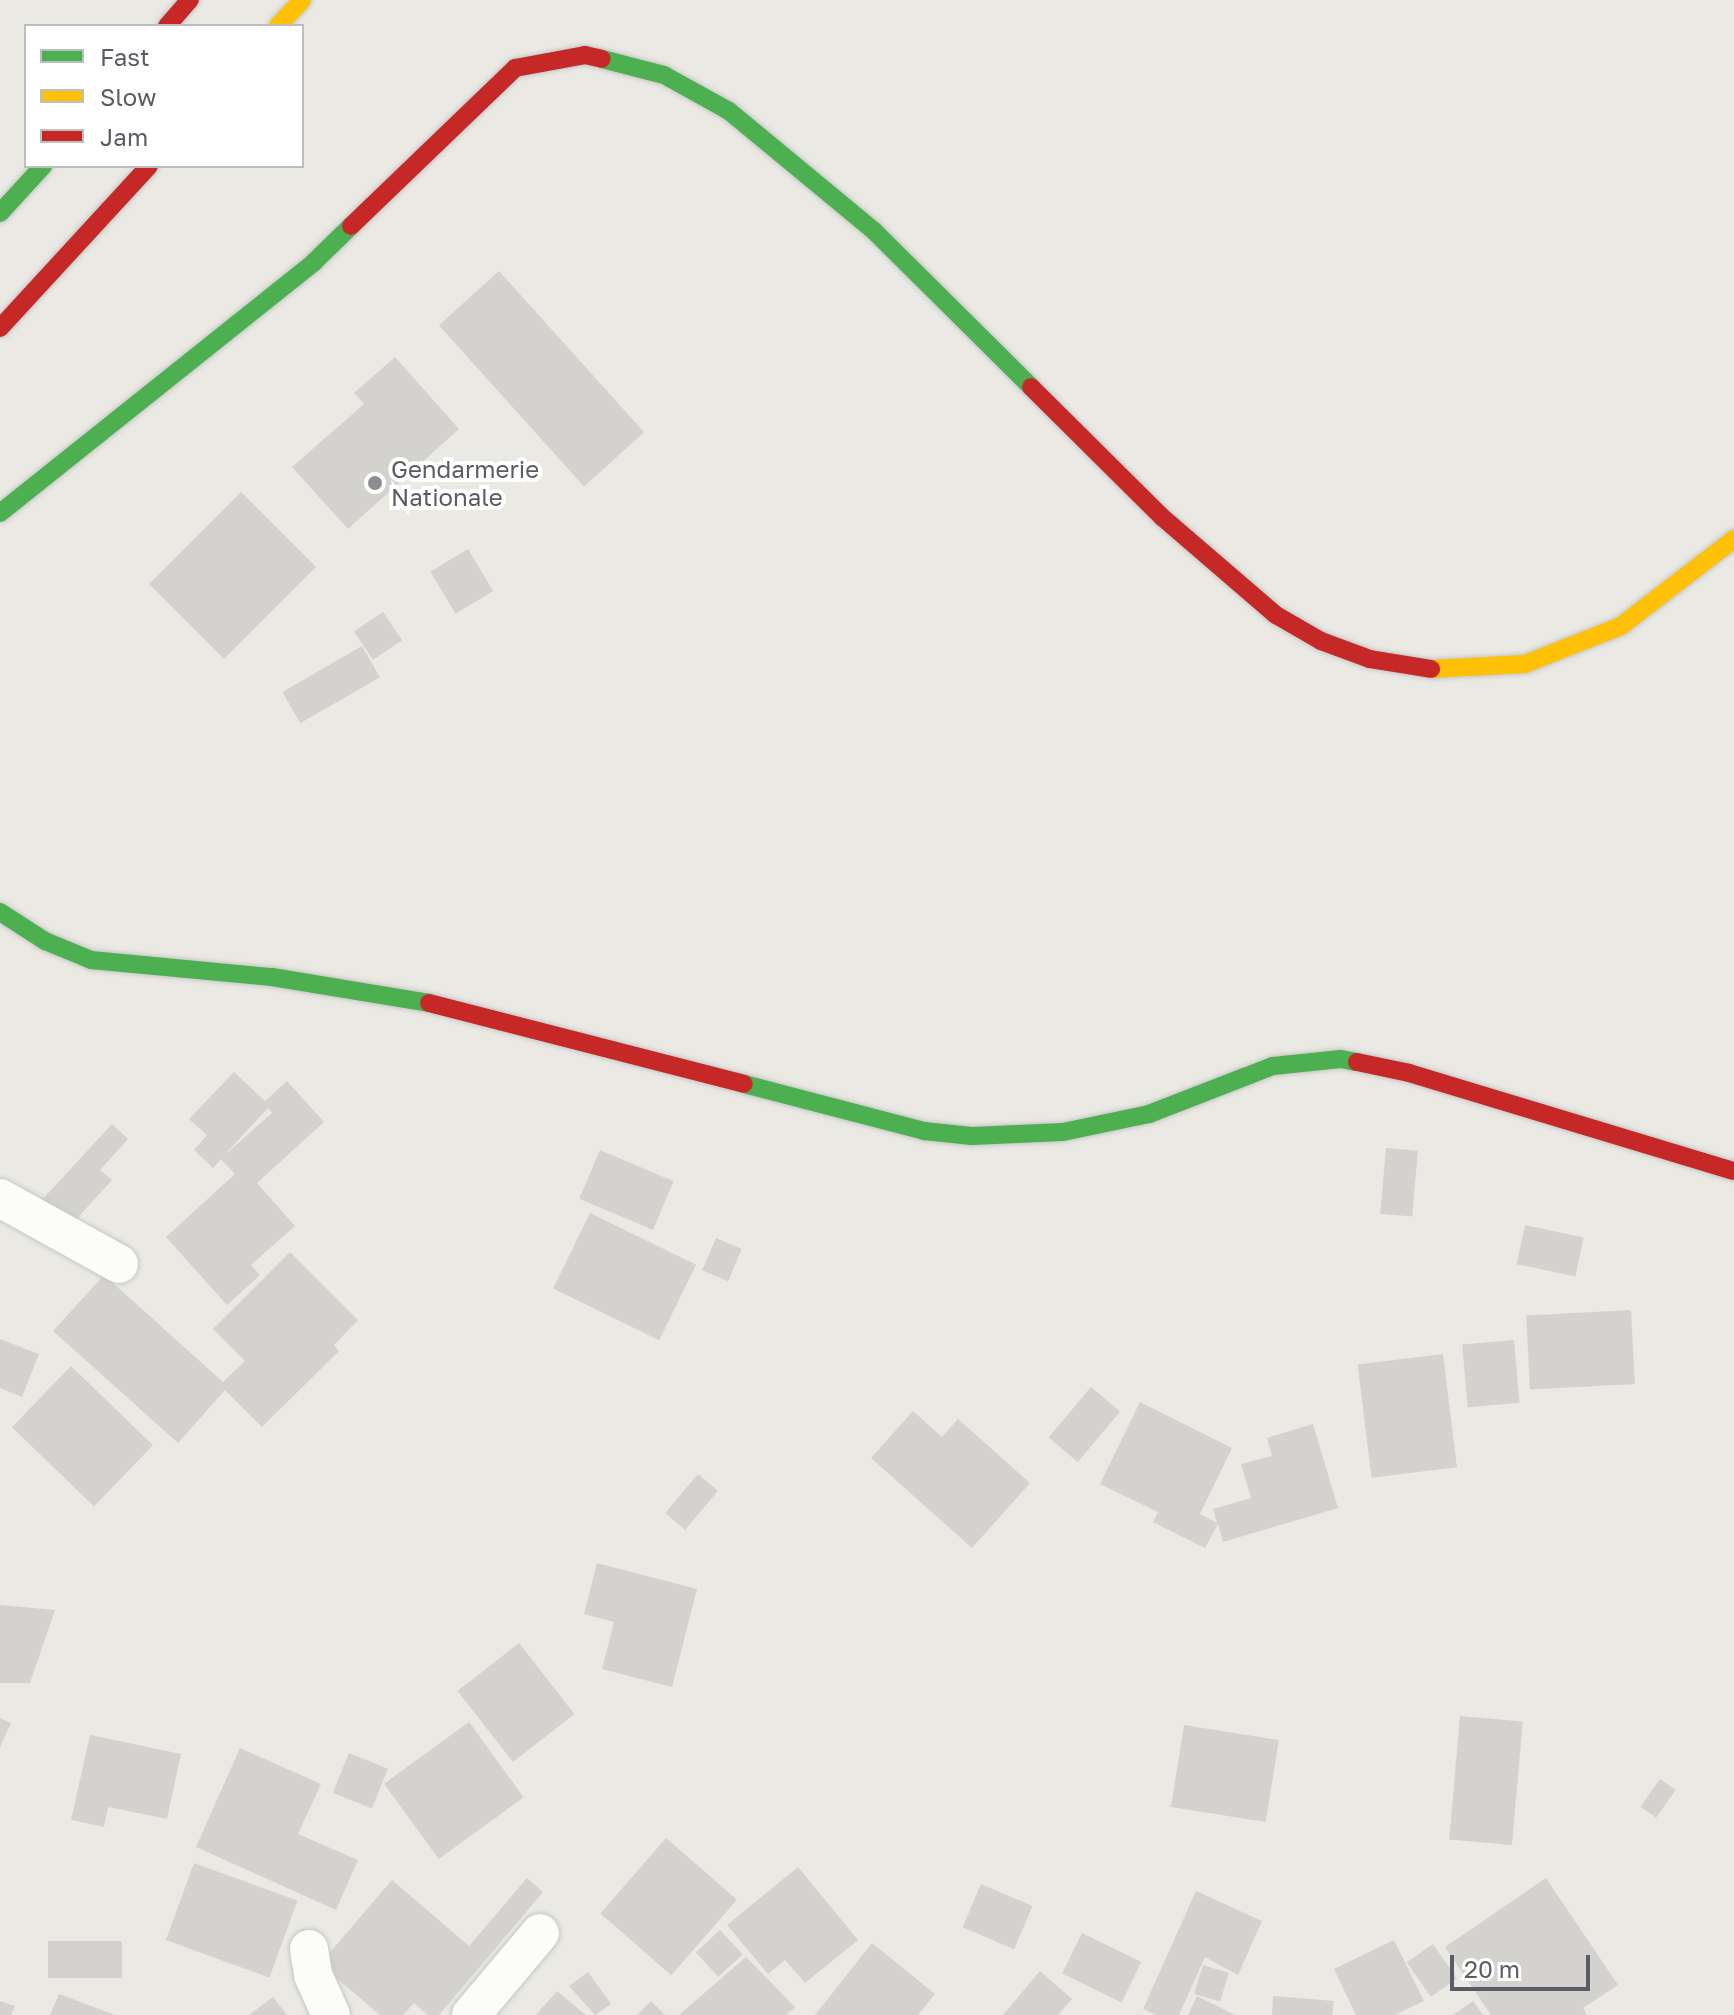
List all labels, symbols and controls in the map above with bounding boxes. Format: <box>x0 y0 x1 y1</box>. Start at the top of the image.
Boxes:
legend <box>24 24 304 168</box>
text: Fast <box>100 42 150 71</box>
text: Slow <box>100 82 156 111</box>
text: Jam <box>100 122 148 151</box>
place label: Gendarmerie Nationale <box>391 455 539 511</box>
marker: Gendarmerie Nationale <box>366 474 384 492</box>
scale bar <box>1454 1939 1594 1989</box>
text: 20 m <box>1464 1954 1520 1983</box>

